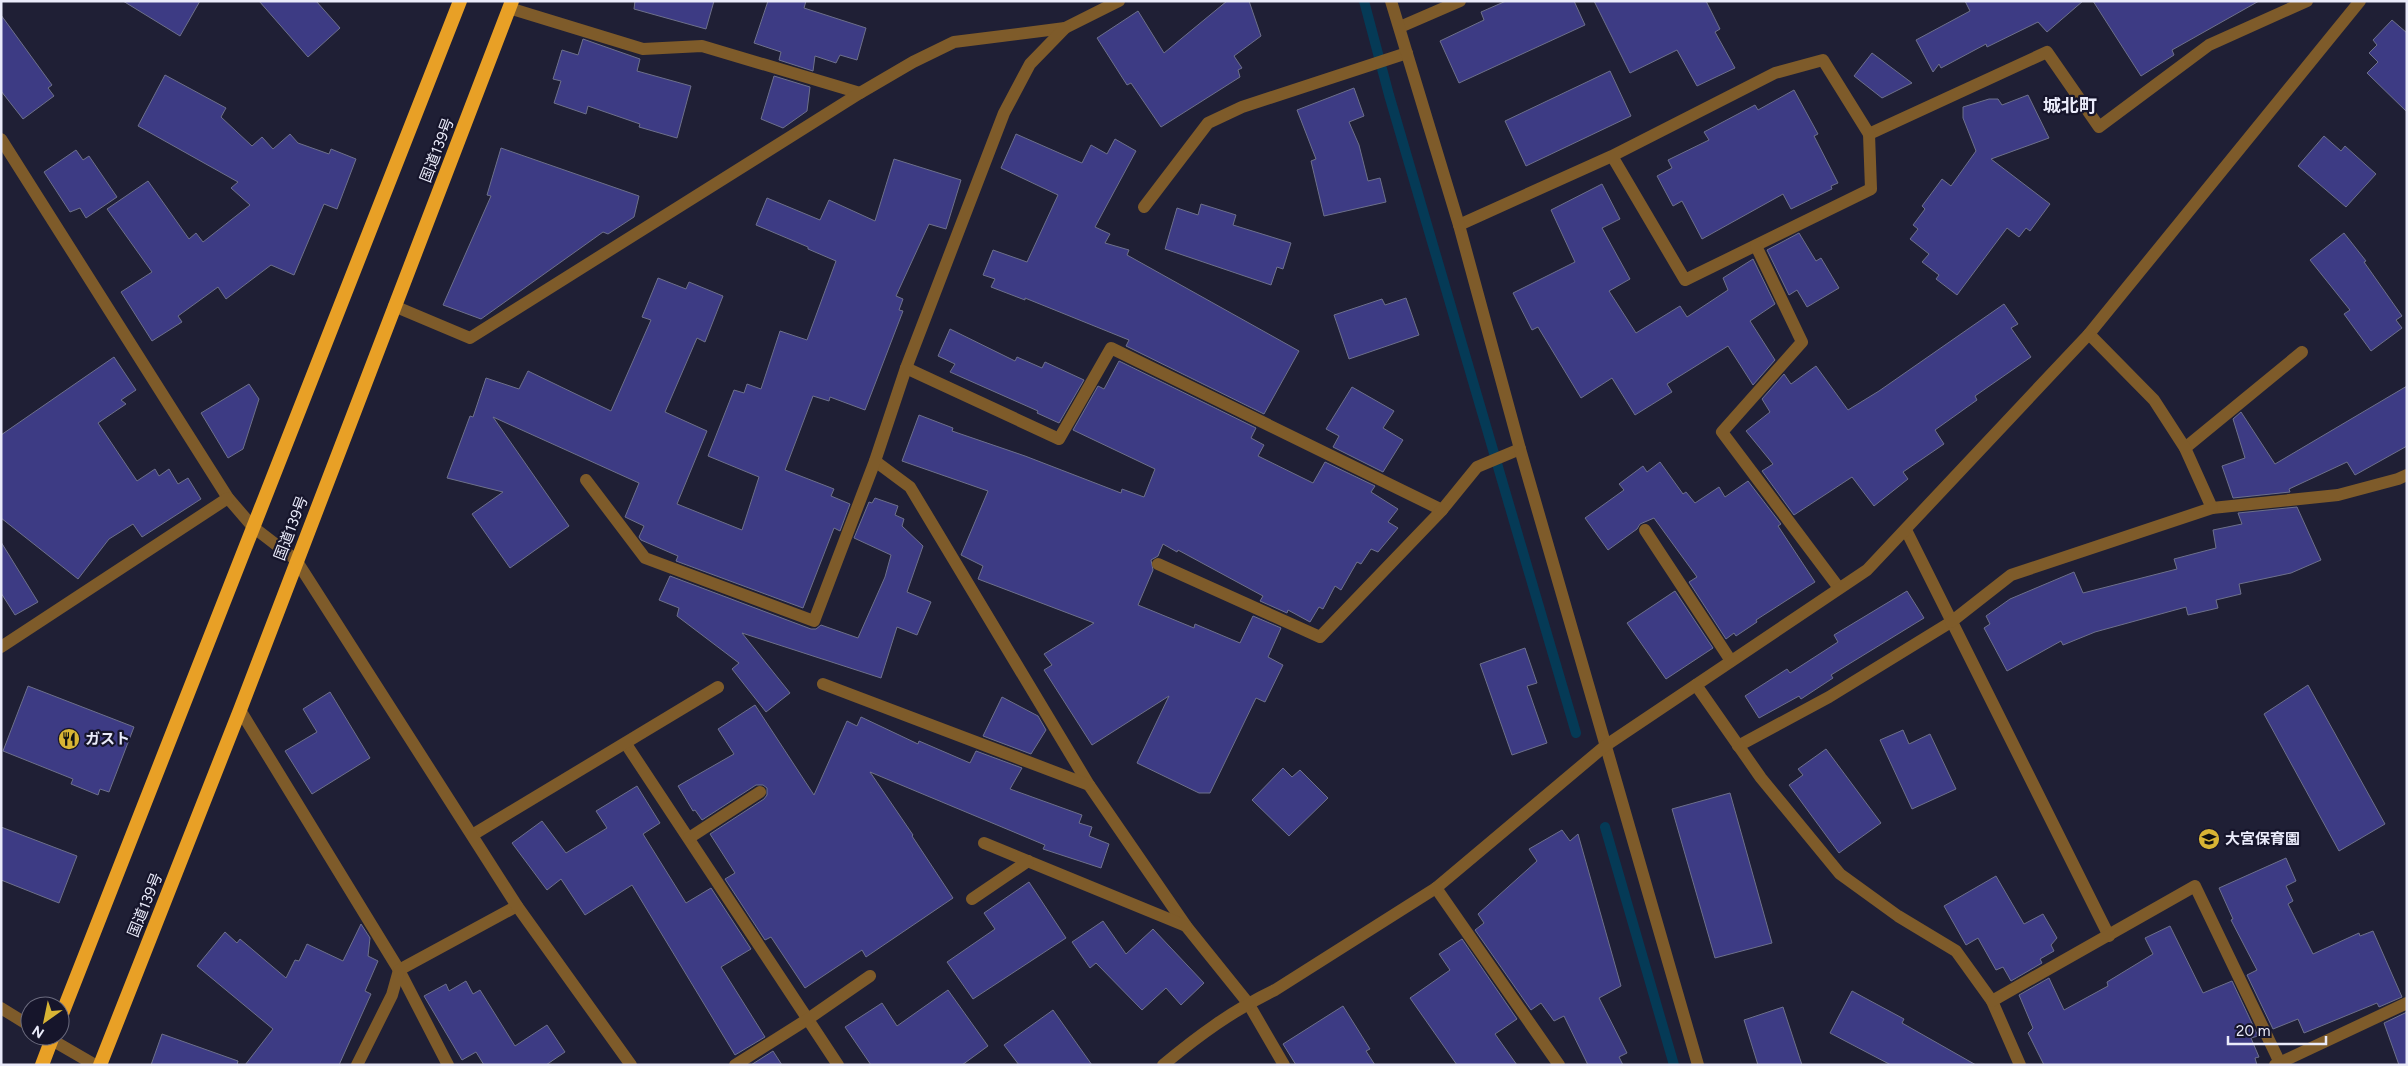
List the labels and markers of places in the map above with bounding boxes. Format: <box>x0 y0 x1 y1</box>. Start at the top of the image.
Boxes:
restaurant icon: ガスト <box>57 727 81 751</box>
place label: ガスト <box>85 730 130 748</box>
school or university icon: 大宮保育園 <box>2197 827 2221 851</box>
place label: 大宮保育園 <box>2225 830 2300 848</box>

